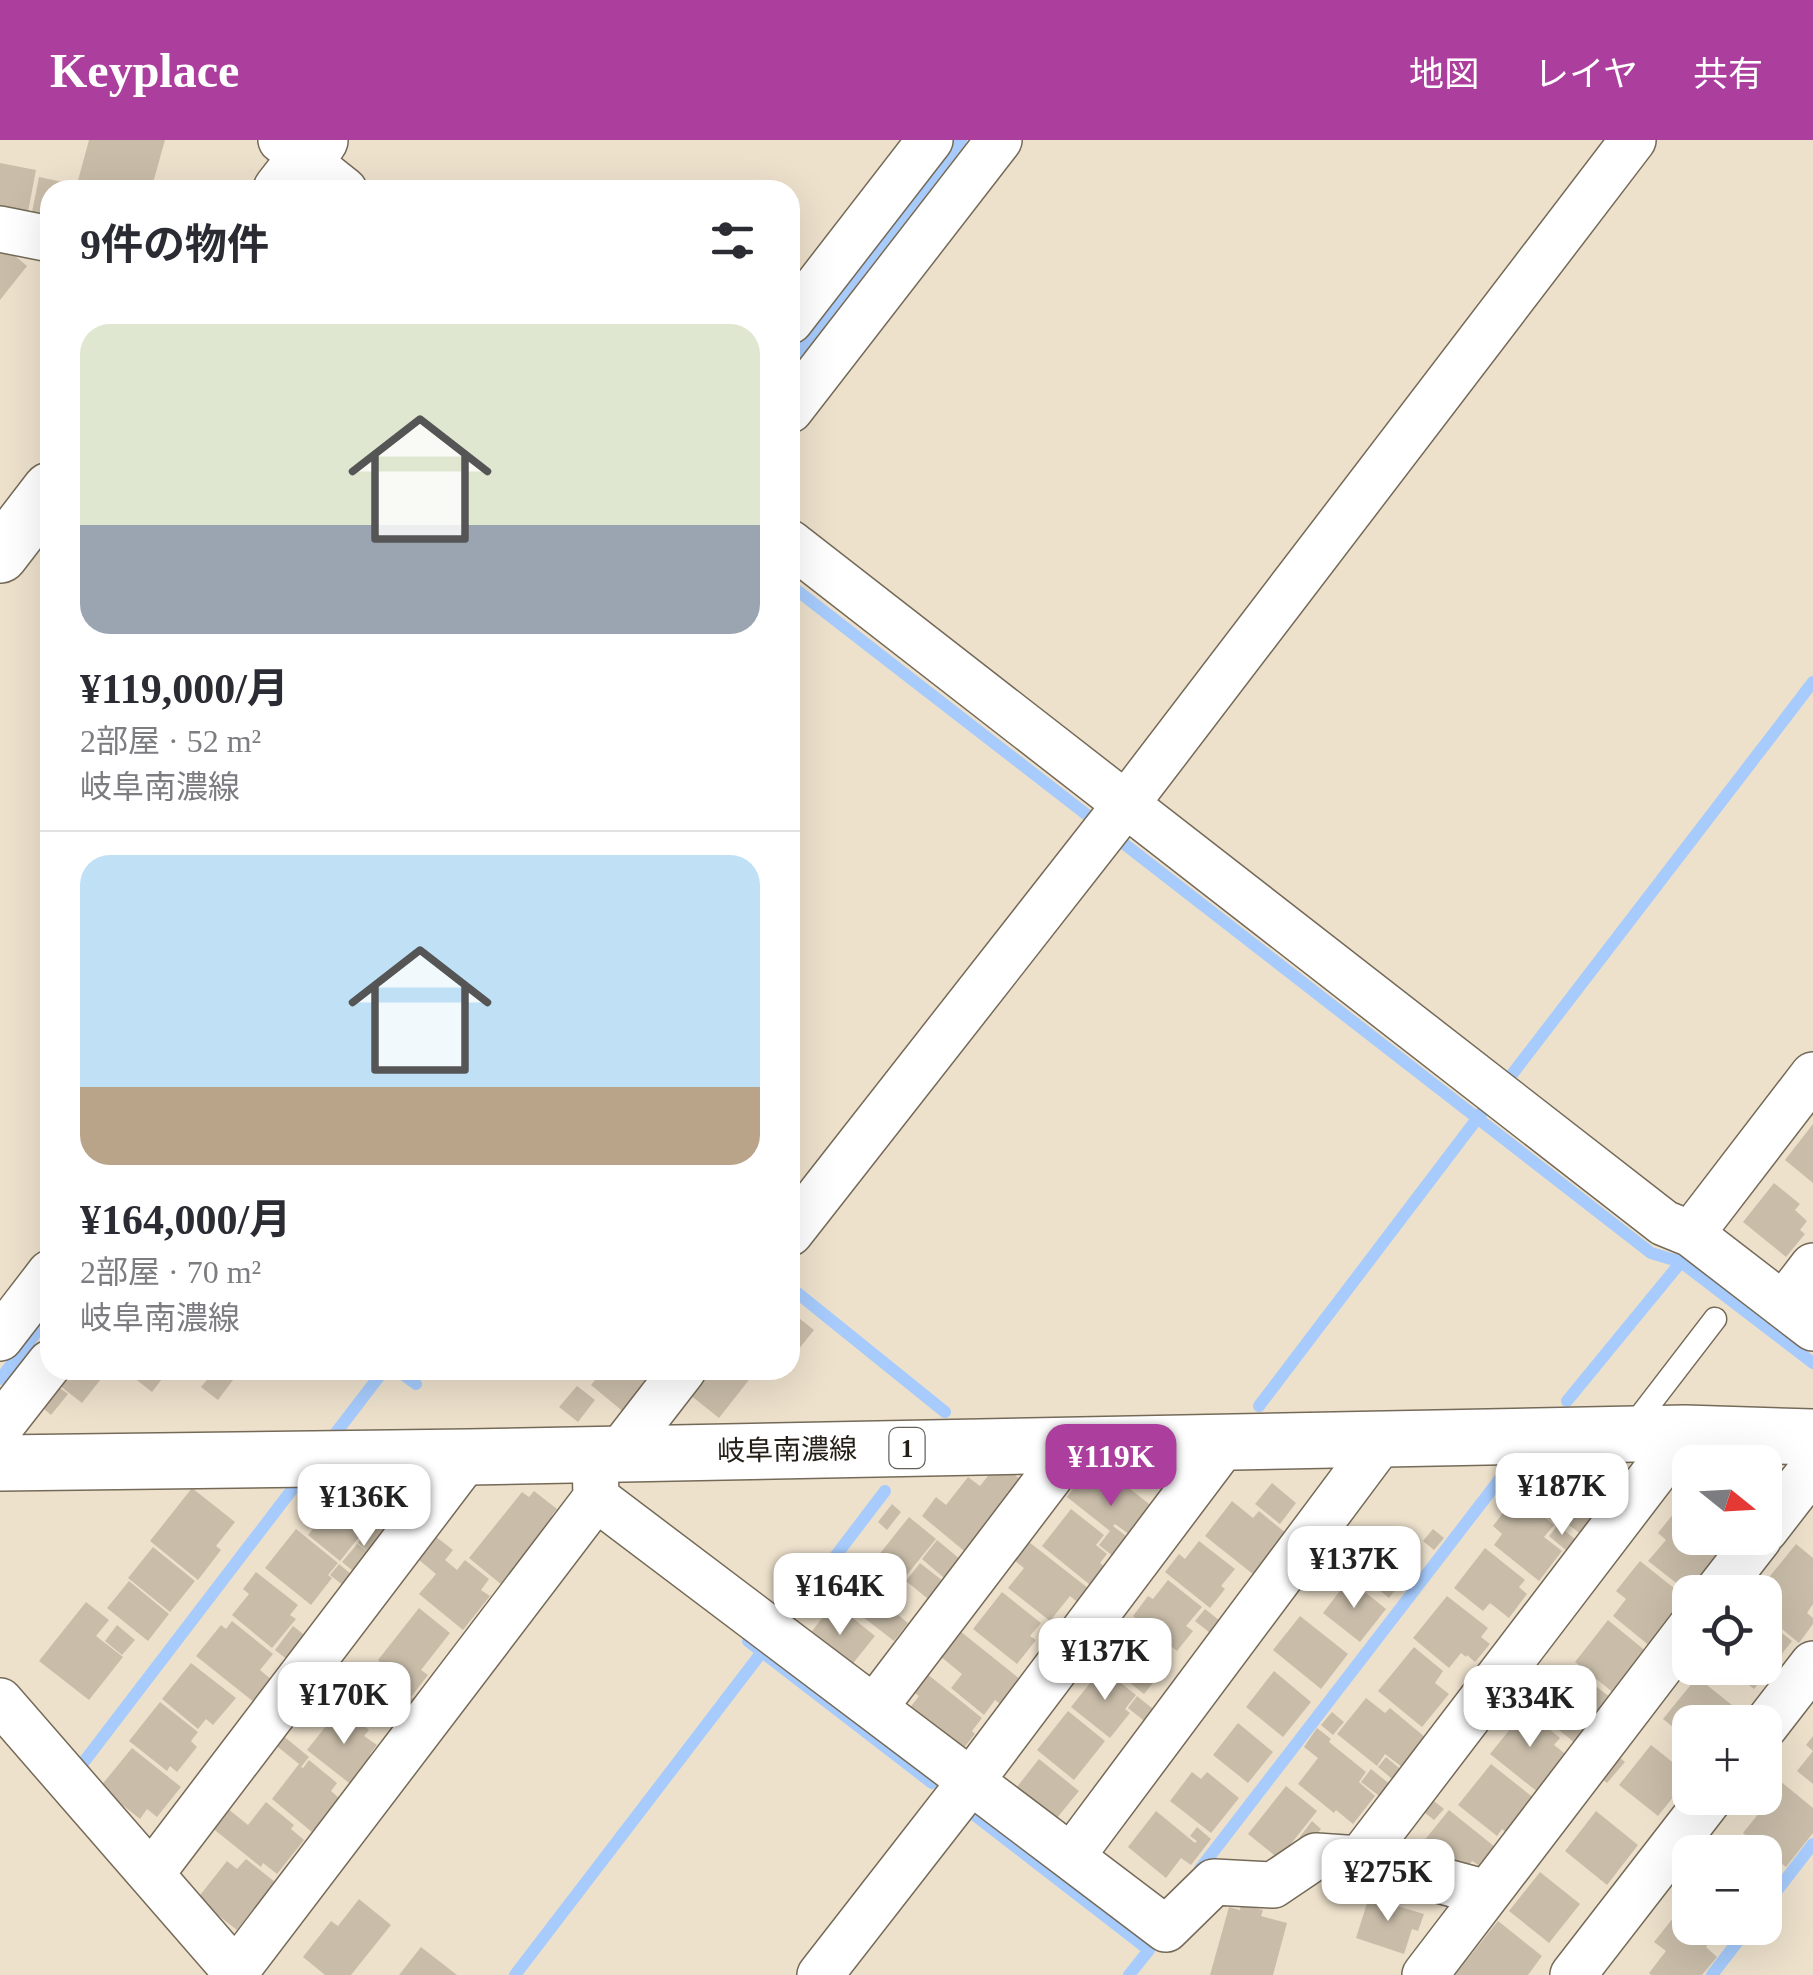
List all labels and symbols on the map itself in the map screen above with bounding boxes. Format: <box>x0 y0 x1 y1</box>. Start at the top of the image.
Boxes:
pin: ¥119K <box>1041 1424 1181 1509</box>
road number: 1 <box>890 1428 924 1468</box>
street label: 岐阜南濃線 <box>717 1433 857 1467</box>
north arrow <box>1672 1445 1782 1555</box>
pin: ¥187K <box>1492 1453 1632 1538</box>
pin: ¥136K <box>294 1464 434 1549</box>
pin: ¥137K <box>1284 1526 1424 1611</box>
pin: ¥164K <box>770 1553 910 1638</box>
pin: ¥137K <box>1035 1618 1175 1703</box>
pin: ¥170K <box>274 1662 414 1747</box>
pin: ¥334K <box>1460 1665 1600 1750</box>
pin: ¥275K <box>1318 1839 1458 1924</box>

